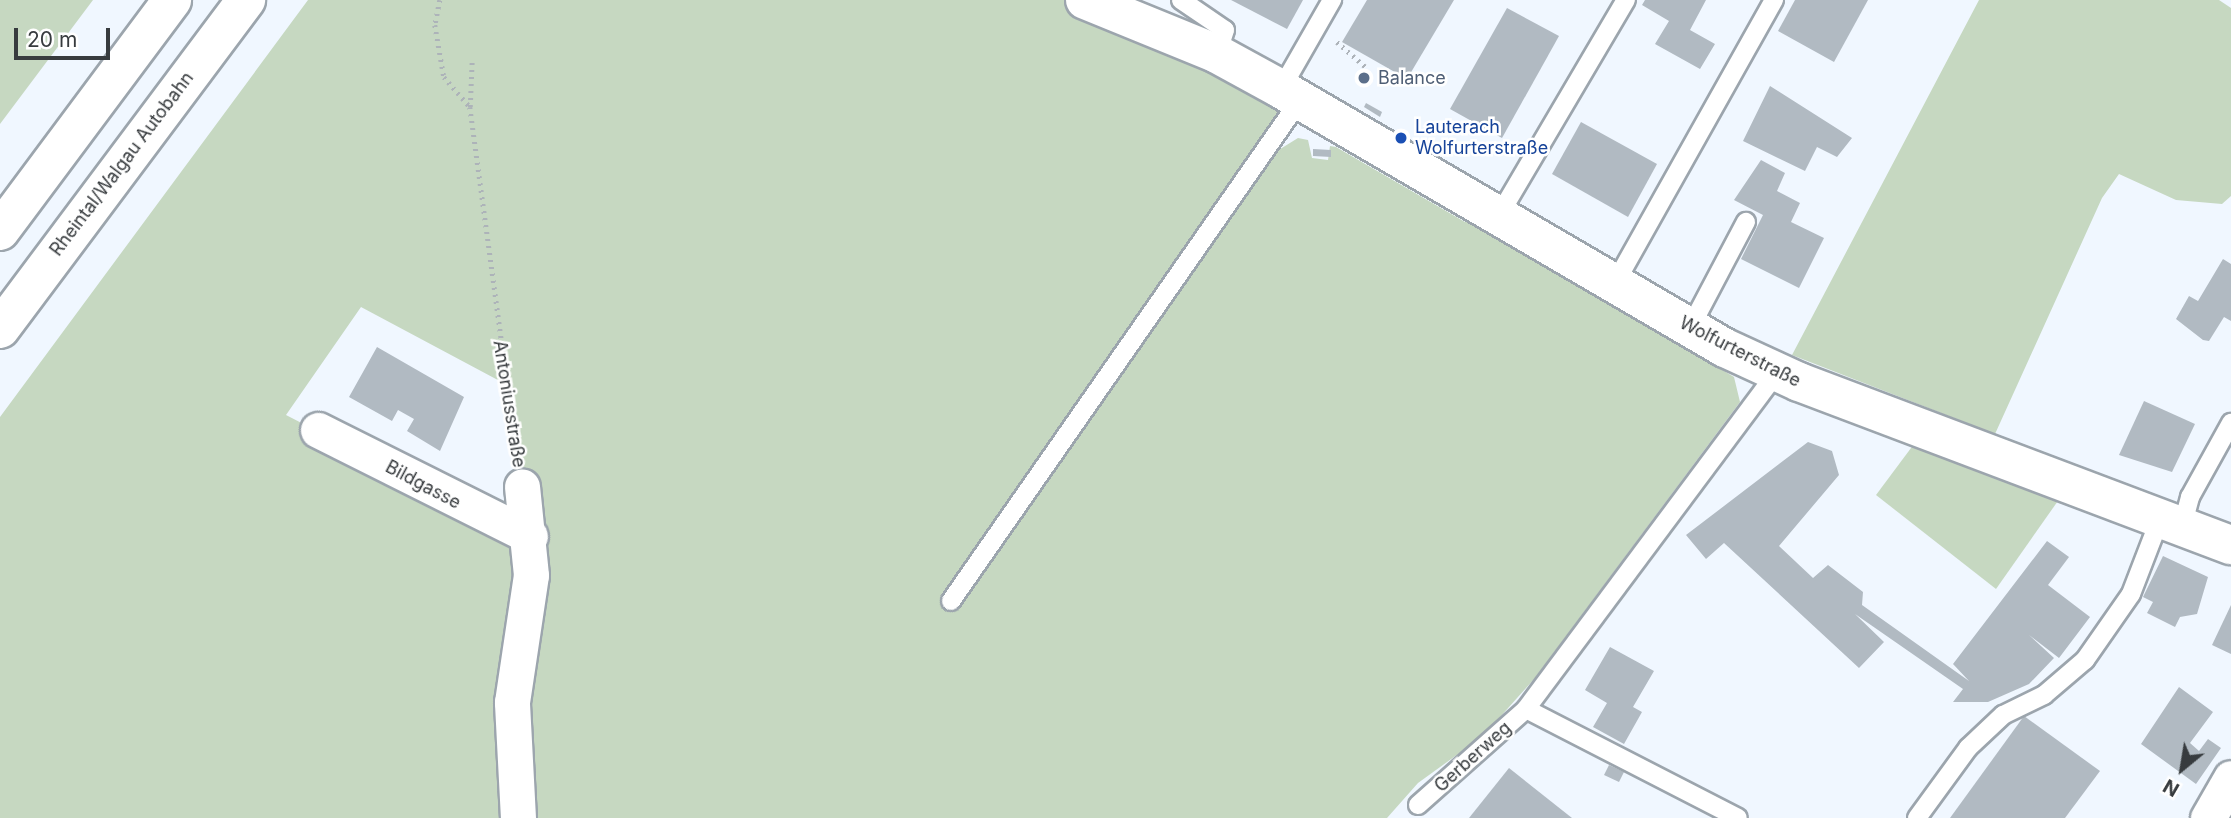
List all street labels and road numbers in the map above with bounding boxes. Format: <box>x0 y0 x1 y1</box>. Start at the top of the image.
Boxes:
street label: Rheintal/Walgau Autobahn <box>46 68 198 260</box>
street label: Wolfurterstraße <box>1676 312 1804 392</box>
street label: Antoniusstraße <box>488 339 530 469</box>
street label: Bildgasse <box>382 456 464 514</box>
street label: Gerberweg <box>1430 717 1516 797</box>

